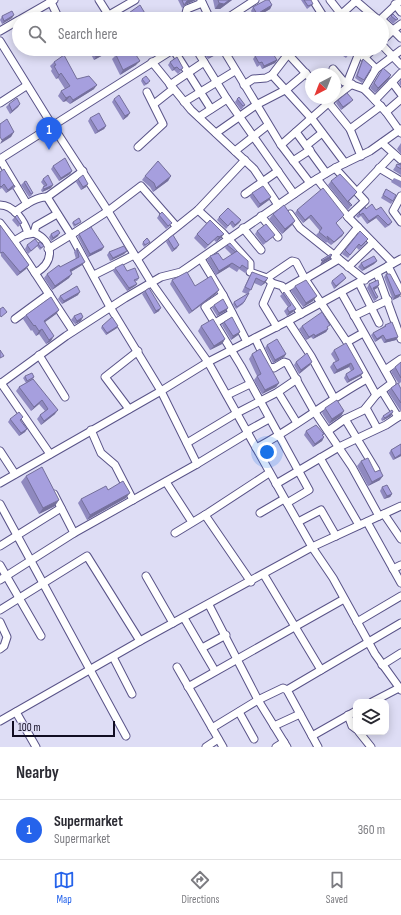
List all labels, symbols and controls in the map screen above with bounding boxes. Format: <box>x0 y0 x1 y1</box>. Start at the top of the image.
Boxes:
search box <box>12 12 389 56</box>
icon: search <box>26 23 48 45</box>
text: Search here <box>58 25 118 44</box>
north arrow <box>305 68 341 104</box>
pin: 1 <box>36 117 62 150</box>
your location <box>257 442 277 462</box>
map controls <box>353 699 389 735</box>
button: layers <box>353 699 389 735</box>
scale bar <box>12 719 115 738</box>
text: 100 m <box>18 721 40 734</box>
text: Nearby <box>16 763 59 783</box>
text: Supermarket <box>54 812 123 831</box>
text: 1 <box>26 822 32 838</box>
text: 360 m <box>358 822 385 838</box>
text: Supermarket <box>54 831 110 847</box>
tab: Map <box>53 869 75 906</box>
tab: Directions <box>182 869 219 906</box>
tab: Saved <box>326 869 348 906</box>

